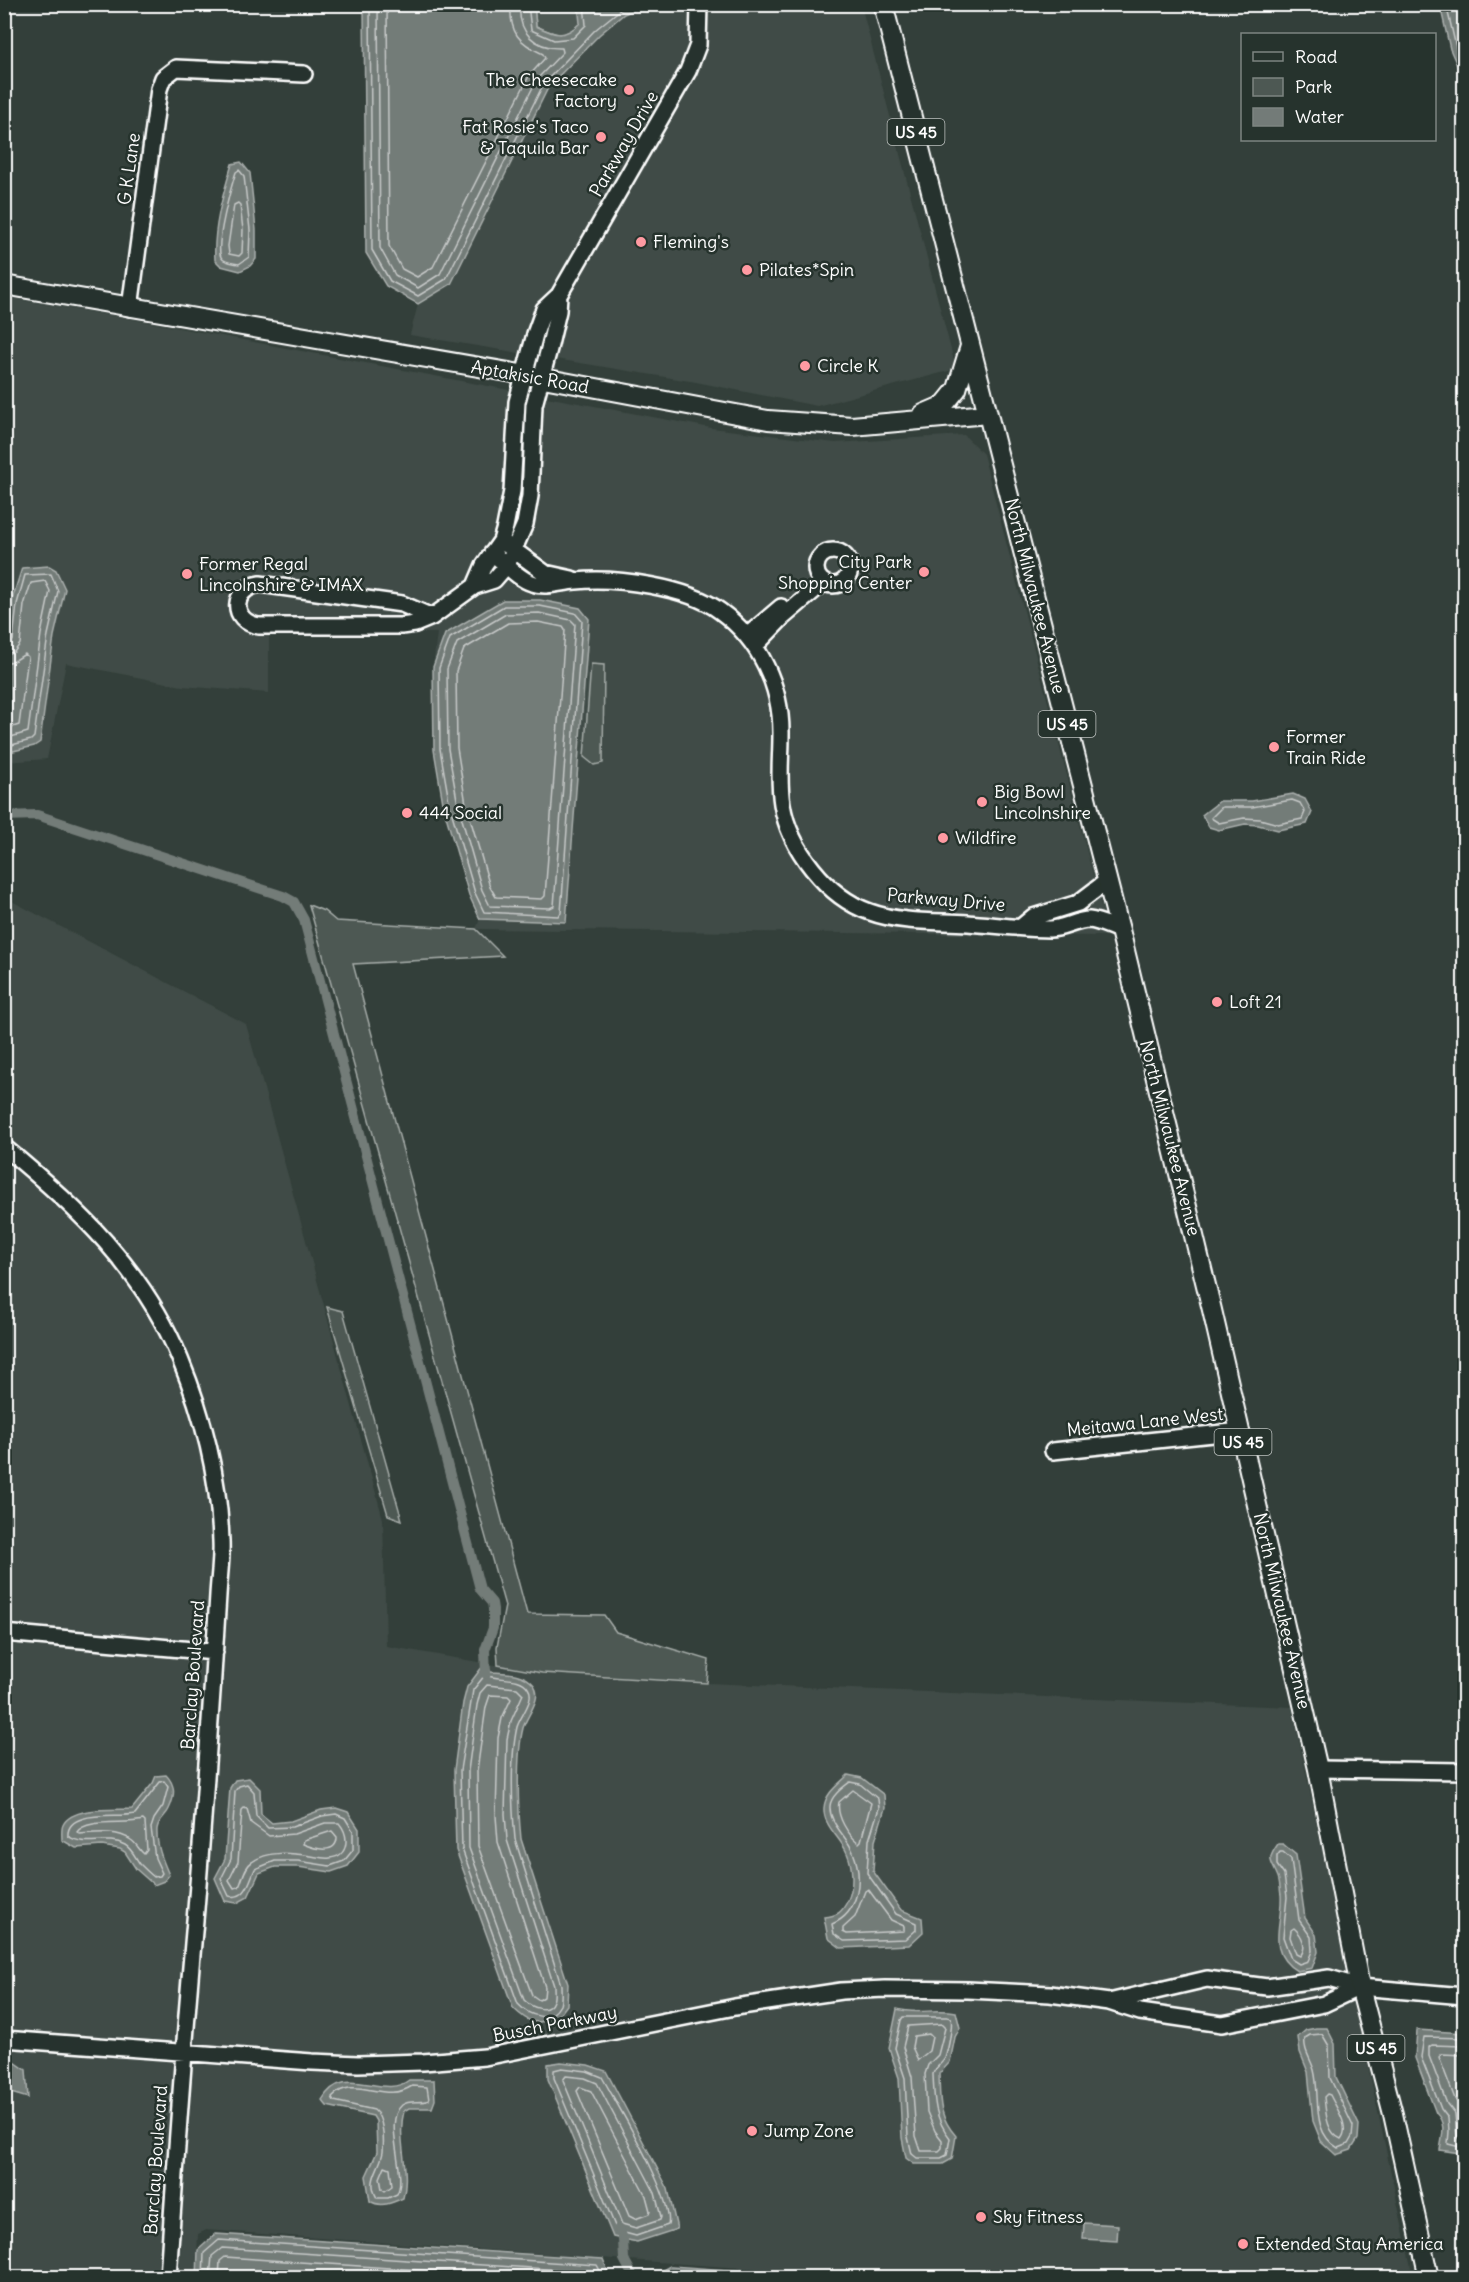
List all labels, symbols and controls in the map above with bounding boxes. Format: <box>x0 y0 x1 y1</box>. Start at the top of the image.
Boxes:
legend <box>1241 33 1436 141</box>
text: Road <box>1295 45 1338 68</box>
place label: The Cheesecake Factory <box>486 68 617 112</box>
text: Park <box>1295 75 1332 98</box>
marker: The Cheesecake Factory <box>622 83 636 97</box>
street label: Parkway Drive <box>584 87 663 201</box>
text: Water <box>1295 105 1345 128</box>
place label: Fat Rosie's Taco & Taquila Bar <box>462 115 590 159</box>
road number: US 45 <box>888 119 944 145</box>
marker: Fat Rosie's Taco & Taquila Bar <box>594 130 608 144</box>
street label: G K Lane <box>112 131 145 207</box>
place label: Fleming's <box>653 230 729 253</box>
marker: Fleming's <box>634 235 648 249</box>
place label: Pilates*Spin <box>759 258 854 281</box>
marker: Pilates*Spin <box>740 263 754 277</box>
place label: Circle K <box>817 354 878 377</box>
street label: Aptakisic Road <box>469 355 591 398</box>
marker: Circle K <box>798 359 812 373</box>
street label: North Milwaukee Avenue <box>1000 496 1071 696</box>
place label: City Park Shopping Center <box>778 550 913 594</box>
place label: Former Regal Lincolnshire & IMAX <box>199 552 364 596</box>
marker: City Park Shopping Center <box>917 565 931 579</box>
marker: Former Regal Lincolnshire & IMAX <box>180 567 194 581</box>
road number: US 45 <box>1038 711 1096 737</box>
place label: Former Train Ride <box>1286 725 1366 769</box>
marker: Former Train Ride <box>1267 740 1281 754</box>
place label: Big Bowl Lincolnshire <box>994 780 1091 824</box>
marker: Big Bowl Lincolnshire <box>975 795 989 809</box>
place label: 444 Social <box>419 801 502 824</box>
marker: 444 Social <box>400 806 414 820</box>
place label: Wildfire <box>955 826 1016 849</box>
marker: Wildfire <box>936 831 950 845</box>
street label: Parkway Drive <box>886 883 1006 916</box>
place label: Loft 21 <box>1229 990 1282 1013</box>
marker: Loft 21 <box>1210 995 1224 1009</box>
street label: North Milwaukee Avenue <box>1135 1038 1206 1238</box>
street label: Meitawa Lane West <box>1066 1402 1224 1441</box>
road number: US 45 <box>1214 1429 1272 1455</box>
street label: North Milwaukee Avenue <box>1249 1510 1316 1711</box>
street label: Barclay Boulevard <box>176 1599 209 1751</box>
street label: Busch Parkway <box>491 2000 619 2047</box>
road number: US 45 <box>1348 2035 1404 2061</box>
street label: Barclay Boulevard <box>139 2084 172 2236</box>
place label: Jump Zone <box>764 2119 854 2142</box>
marker: Jump Zone <box>745 2124 759 2138</box>
place label: Sky Fitness <box>993 2205 1084 2228</box>
marker: Sky Fitness <box>974 2210 988 2224</box>
place label: Extended Stay America <box>1255 2232 1444 2255</box>
marker: Extended Stay America <box>1236 2237 1250 2251</box>

